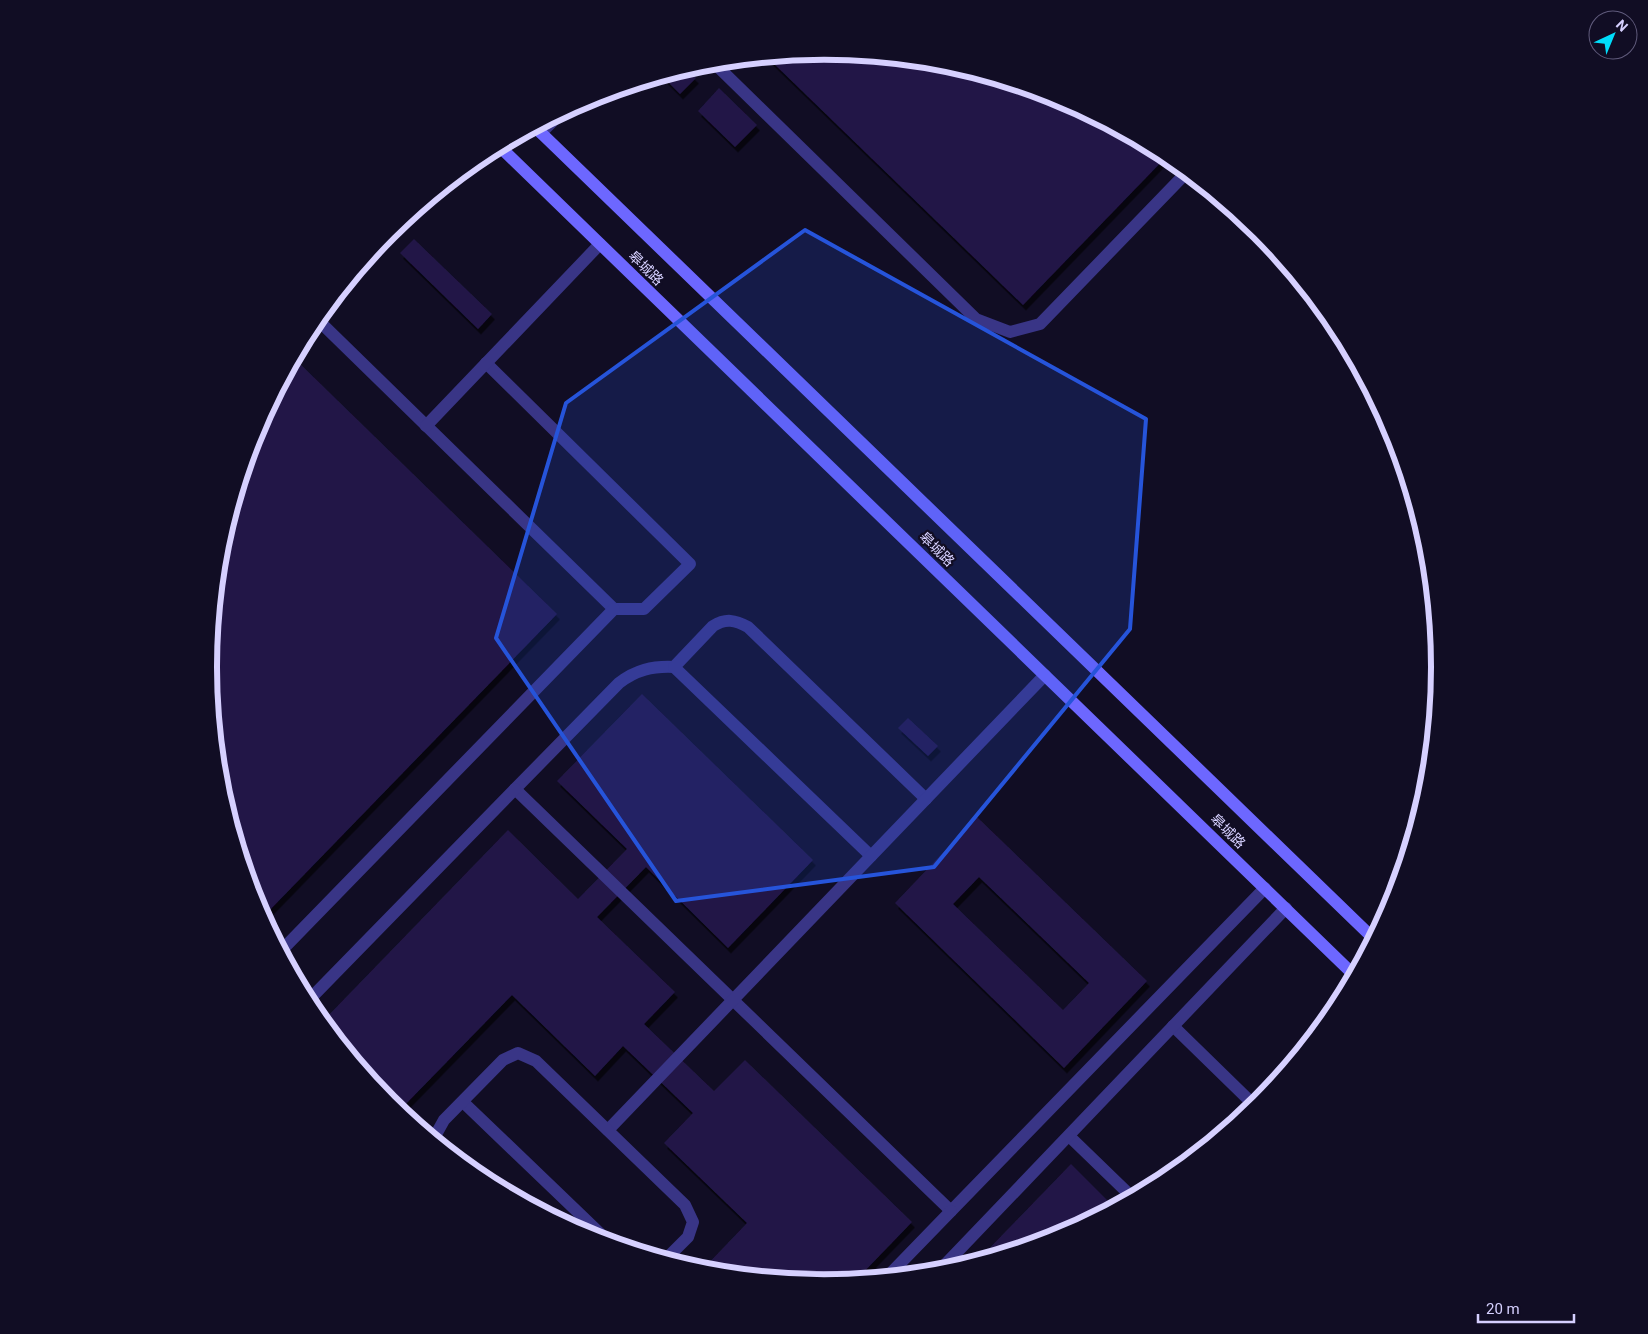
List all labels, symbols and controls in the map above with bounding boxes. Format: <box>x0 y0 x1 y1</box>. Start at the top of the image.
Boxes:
north arrow <box>1588 10 1638 60</box>
text: N <box>1613 16 1631 35</box>
street label: 皋城路 <box>625 248 667 288</box>
street label: 皋城路 <box>916 529 958 569</box>
street label: 皋城路 <box>1207 811 1249 851</box>
scale bar <box>1478 1292 1574 1324</box>
text: 20 m <box>1486 1300 1520 1318</box>

